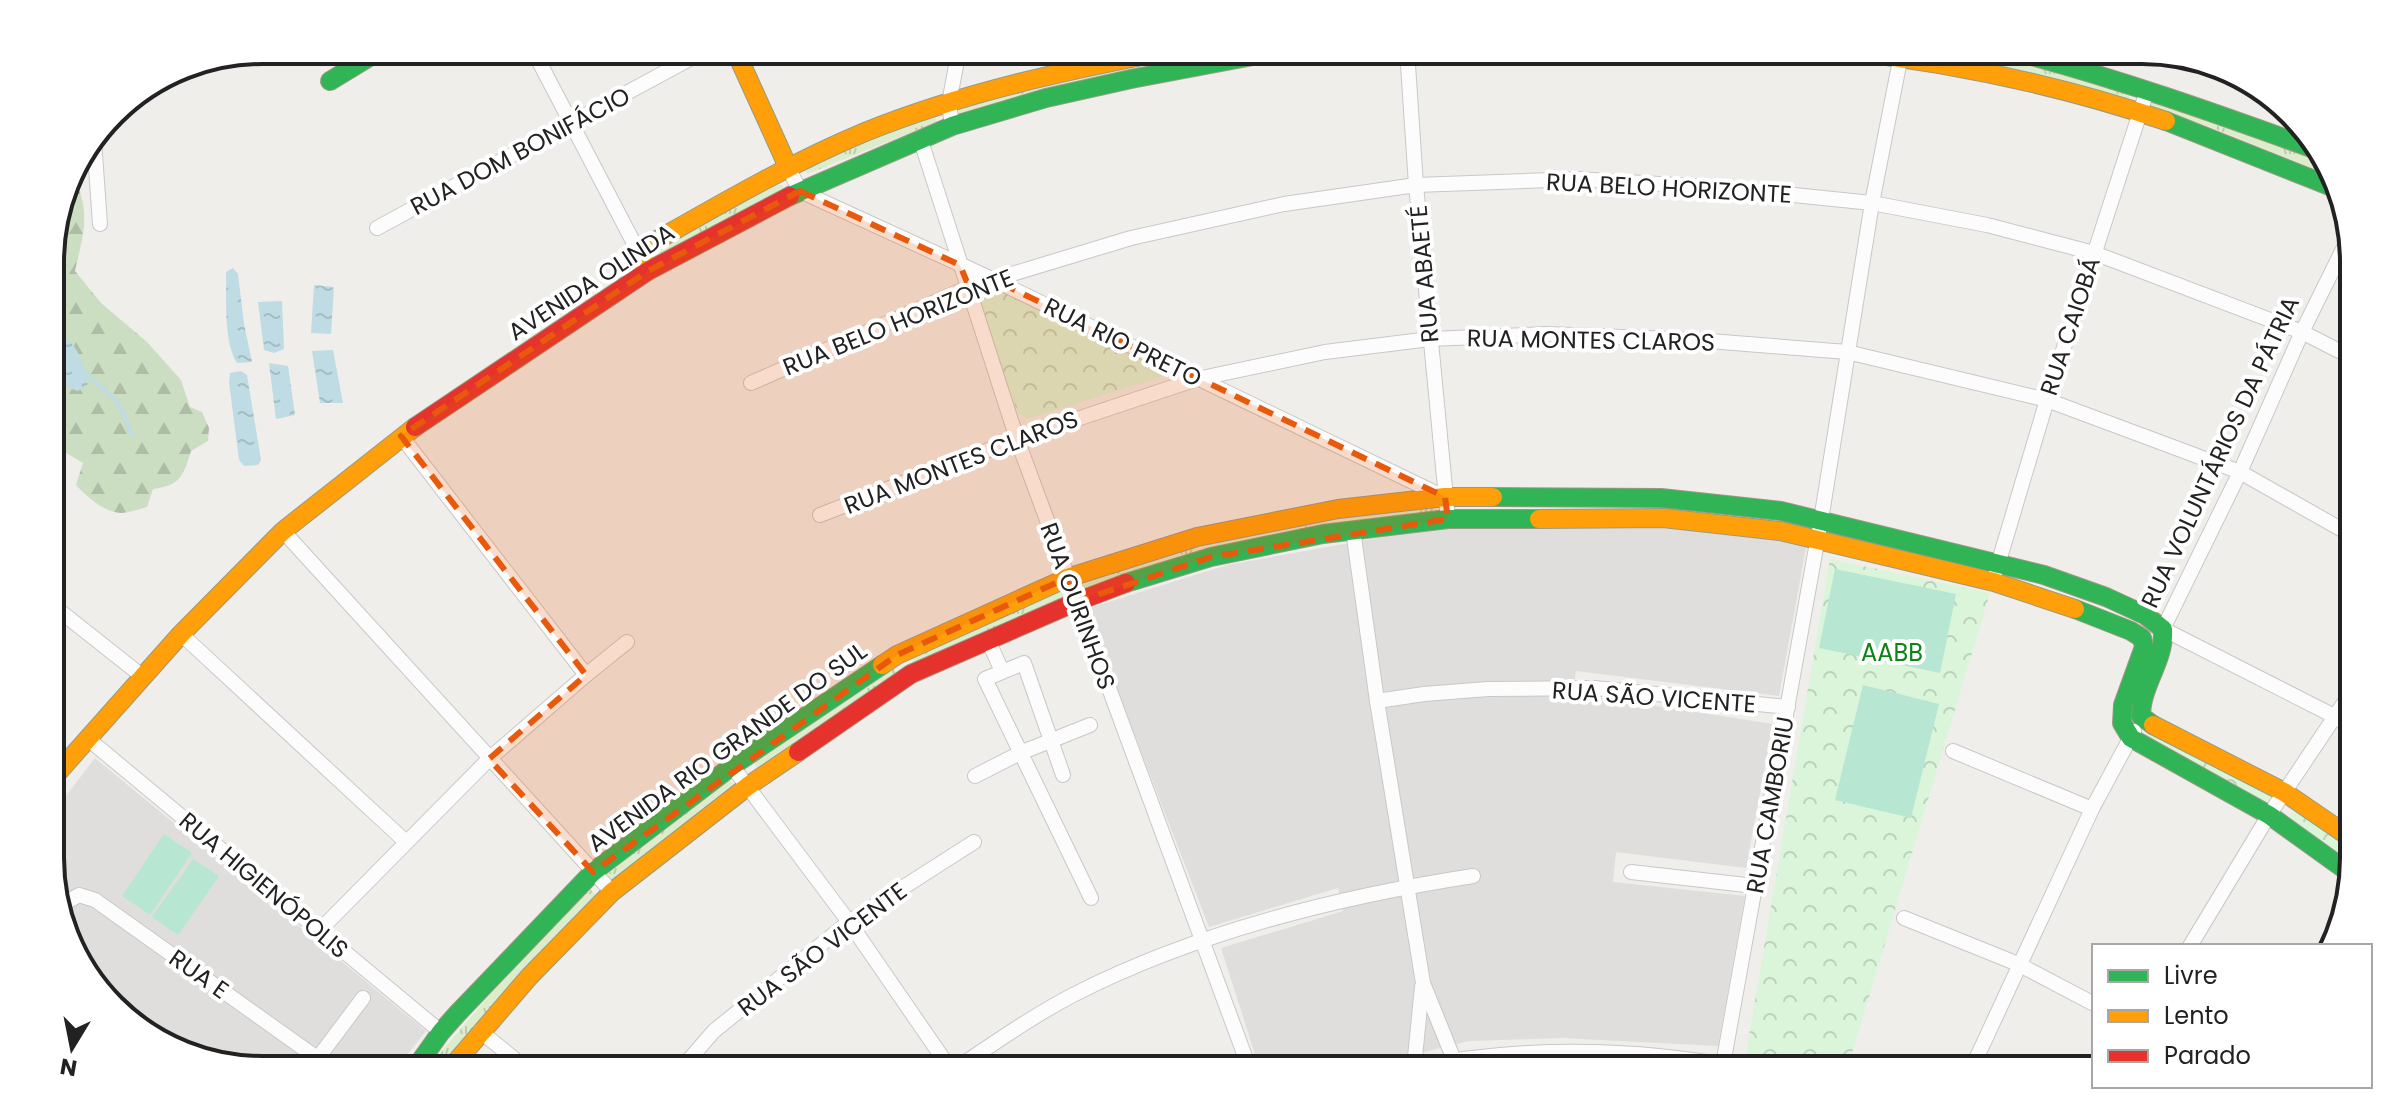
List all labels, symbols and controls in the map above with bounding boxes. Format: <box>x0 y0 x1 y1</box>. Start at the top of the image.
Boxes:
street label: RUA DOM BONIFÁCIO <box>404 79 636 223</box>
street label: RUA BELO HORIZONTE <box>1545 165 1793 211</box>
street label: RUA ABAETÉ <box>1402 204 1446 344</box>
street label: AVENIDA OLINDA <box>501 216 681 348</box>
street label: RUA CAIOBÁ <box>2032 253 2108 399</box>
street label: RUA BELO HORIZONTE <box>778 261 1018 383</box>
street label: RUA RIO PRETO <box>1039 290 1207 394</box>
street label: RUA VOLUNTÁRIOS DA PÁTRIA <box>2133 291 2307 613</box>
street label: RUA MONTES CLAROS <box>1467 321 1715 359</box>
street label: RUA MONTES CLAROS <box>839 402 1083 522</box>
street label: RUA OURINHOS <box>1033 518 1123 694</box>
street label: AVENIDA RIO GRANDE DO SUL <box>581 634 873 860</box>
park label: AABB <box>1861 636 1923 669</box>
street label: RUA SÃO VICENTE <box>1551 673 1757 721</box>
street label: RUA CAMBORIU <box>1738 714 1802 896</box>
street label: RUA HIGIENÓPOLIS <box>172 804 356 966</box>
street label: RUA SÃO VICENTE <box>731 874 913 1024</box>
street label: RUA E <box>163 942 235 1006</box>
legend <box>2092 944 2372 1088</box>
text: Livre <box>2164 959 2218 992</box>
text: Lento <box>2164 999 2229 1032</box>
north arrow <box>32 1008 112 1088</box>
text: Parado <box>2164 1039 2251 1072</box>
text: N <box>58 1051 79 1084</box>

